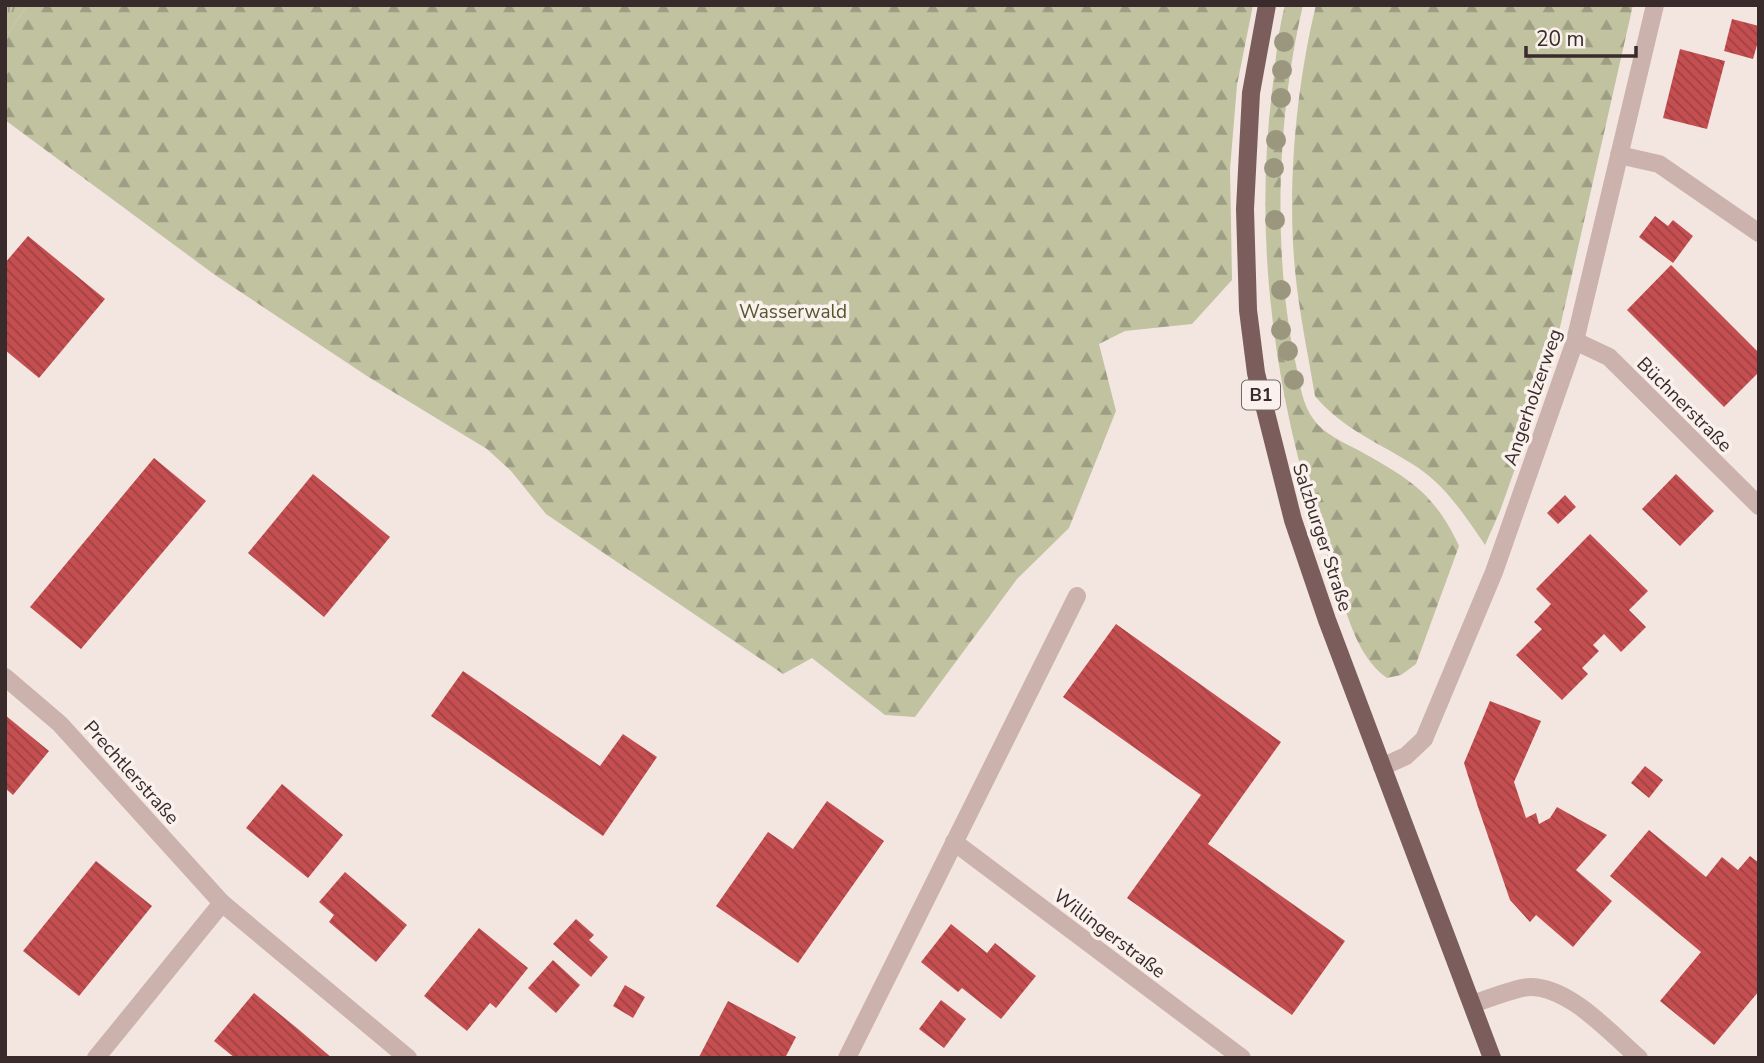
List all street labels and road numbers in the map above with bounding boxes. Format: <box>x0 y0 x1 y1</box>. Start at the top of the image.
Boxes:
street label: Angerholzerweg <box>1497 326 1568 469</box>
street label: Büchnerstraße <box>1631 351 1738 458</box>
road number: B1 <box>1242 380 1280 410</box>
street label: Salzburger Straße <box>1286 460 1358 615</box>
street label: Prechtlerstraße <box>78 715 185 830</box>
street label: Willingerstraße <box>1048 883 1171 985</box>

